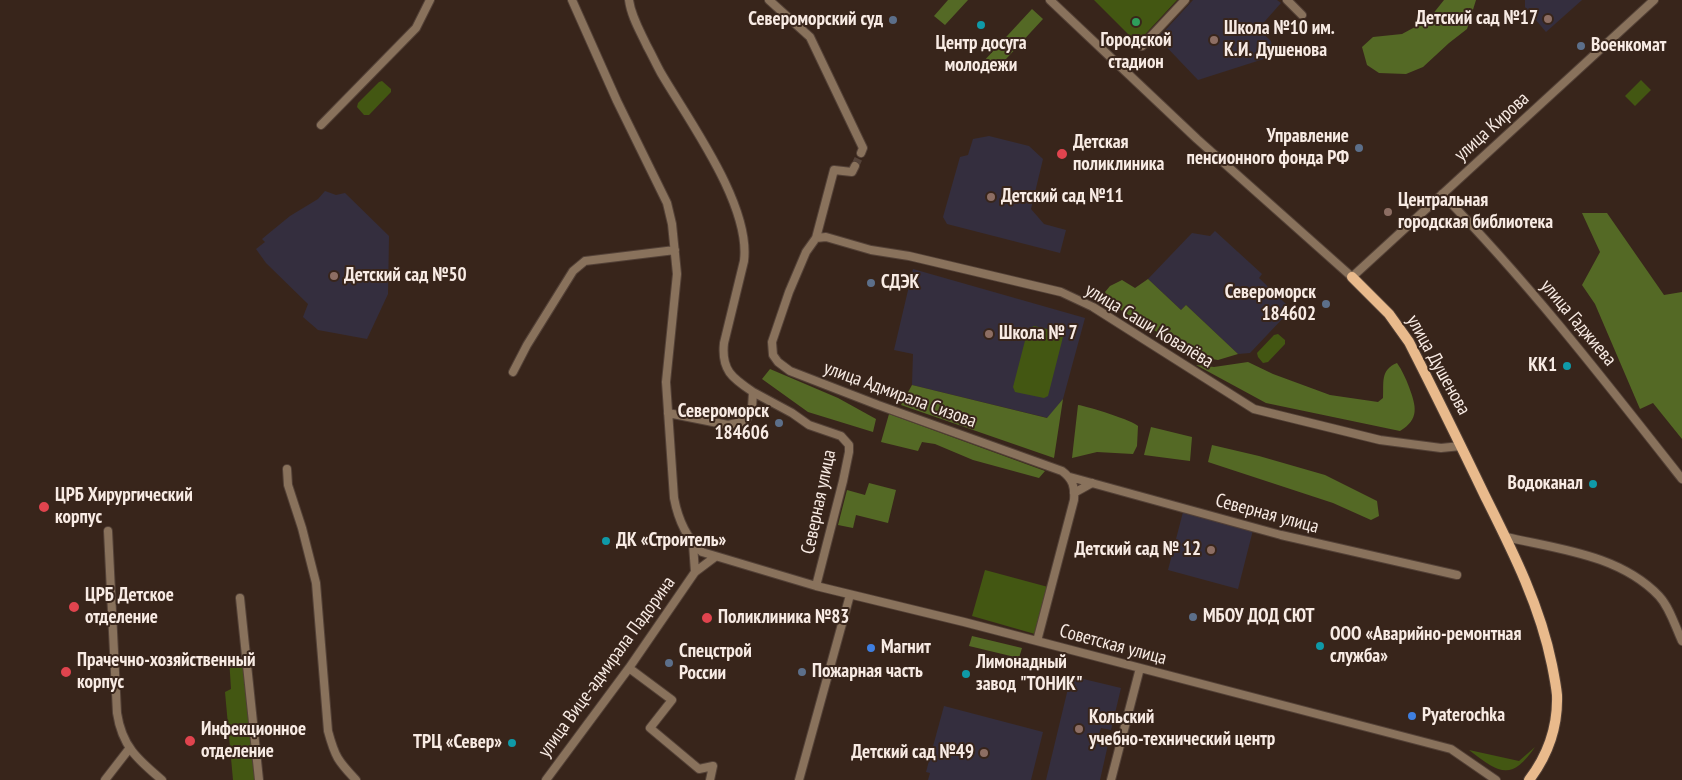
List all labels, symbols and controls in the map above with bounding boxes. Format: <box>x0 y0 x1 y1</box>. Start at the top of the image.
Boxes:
place label: Детский сад №17 <box>1415 8 1538 30</box>
place label: Североморский суд <box>748 9 883 31</box>
marker: Детский сад №17 <box>1542 13 1554 25</box>
marker: Североморский суд <box>887 14 899 26</box>
marker: Городской стадион <box>1130 16 1142 28</box>
place label: Школа №10 им. К.И. Душенова <box>1224 18 1335 62</box>
marker: Центр досуга молодежи <box>975 19 987 31</box>
place label: Городской стадион <box>1100 30 1172 74</box>
place label: Центр досуга молодежи <box>935 33 1027 77</box>
marker: Школа №10 им. К.И. Душенова <box>1208 34 1220 46</box>
place label: Военкомат <box>1591 35 1666 57</box>
marker: Военкомат <box>1575 40 1587 52</box>
street label: улица Кирова <box>1450 88 1534 166</box>
place label: Управление пенсионного фонда РФ <box>1187 126 1349 170</box>
place label: Детская поликлиника <box>1073 132 1164 176</box>
marker: Управление пенсионного фонда РФ <box>1353 142 1365 154</box>
marker: Детская поликлиника <box>1055 147 1069 161</box>
place label: Детский сад №11 <box>1001 186 1124 208</box>
place label: Центральная городская библиотека <box>1398 190 1553 234</box>
marker: Детский сад №11 <box>985 191 997 203</box>
marker: Центральная городская библиотека <box>1382 206 1394 218</box>
place label: Детский сад №50 <box>344 265 467 287</box>
marker: Детский сад №50 <box>328 270 340 282</box>
place label: СДЭК <box>881 272 919 294</box>
street label: улица Гаджиева <box>1535 275 1621 371</box>
marker: СДЭК <box>865 277 877 289</box>
street label: улица Саши Ковалёва <box>1081 279 1217 373</box>
place label: Североморск 184602 <box>1225 282 1316 326</box>
marker: Североморск 184602 <box>1320 298 1332 310</box>
street label: улица Душенова <box>1401 311 1475 419</box>
place label: Школа № 7 <box>999 323 1078 345</box>
marker: Школа № 7 <box>983 328 995 340</box>
place label: КК1 <box>1528 355 1557 377</box>
street label: улица Адмирала Сизова <box>821 357 979 433</box>
marker: КК1 <box>1561 360 1573 372</box>
place label: Североморск 184606 <box>678 401 769 445</box>
marker: Североморск 184606 <box>773 417 785 429</box>
street label: Северная улица <box>797 448 841 556</box>
place label: Водоканал <box>1508 473 1583 495</box>
marker: Водоканал <box>1587 478 1599 490</box>
place label: ЦРБ Хирургический корпус <box>55 485 193 529</box>
street label: Северная улица <box>1213 489 1321 539</box>
marker: ЦРБ Хирургический корпус <box>37 500 51 514</box>
place label: ДК «Строитель» <box>616 530 726 552</box>
marker: ДК «Строитель» <box>600 535 612 547</box>
place label: Детский сад № 12 <box>1075 539 1201 561</box>
marker: Детский сад № 12 <box>1205 544 1217 556</box>
street label: улица Вице-адмирала Падорина <box>534 572 680 762</box>
place label: ЦРБ Детское отделение <box>85 585 174 629</box>
marker: ЦРБ Детское отделение <box>67 600 81 614</box>
place label: МБОУ ДОД СЮТ <box>1203 606 1314 628</box>
place label: Поликлиника №83 <box>718 607 849 629</box>
marker: Поликлиника №83 <box>700 611 714 625</box>
marker: МБОУ ДОД СЮТ <box>1187 611 1199 623</box>
street label: Советская улица <box>1057 620 1169 670</box>
place label: ООО «Аварийно-ремонтная служба» <box>1330 624 1521 668</box>
place label: Магнит <box>881 637 931 659</box>
marker: ООО «Аварийно-ремонтная служба» <box>1314 640 1326 652</box>
place label: Спецстрой России <box>679 641 752 685</box>
marker: Магнит <box>865 642 877 654</box>
place label: Прачечно-хозяйственный корпус <box>77 650 256 694</box>
place label: Лимонадный завод "ТОНИК" <box>976 652 1083 696</box>
marker: Спецстрой России <box>663 657 675 669</box>
place label: Пожарная часть <box>812 661 923 683</box>
marker: Прачечно-хозяйственный корпус <box>59 665 73 679</box>
marker: Пожарная часть <box>796 666 808 678</box>
marker: Лимонадный завод "ТОНИК" <box>960 668 972 680</box>
place label: Pyaterochka <box>1422 705 1505 727</box>
place label: Кольский учебно-технический центр <box>1089 707 1275 751</box>
marker: Pyaterochka <box>1406 710 1418 722</box>
place label: Инфекционное отделение <box>201 719 306 763</box>
marker: Кольский учебно-технический центр <box>1073 723 1085 735</box>
place label: ТРЦ «Север» <box>413 732 502 754</box>
marker: Инфекционное отделение <box>183 734 197 748</box>
marker: ТРЦ «Север» <box>506 737 518 749</box>
place label: Детcкий сад №49 <box>851 742 974 764</box>
marker: Детcкий сад №49 <box>978 747 990 759</box>

